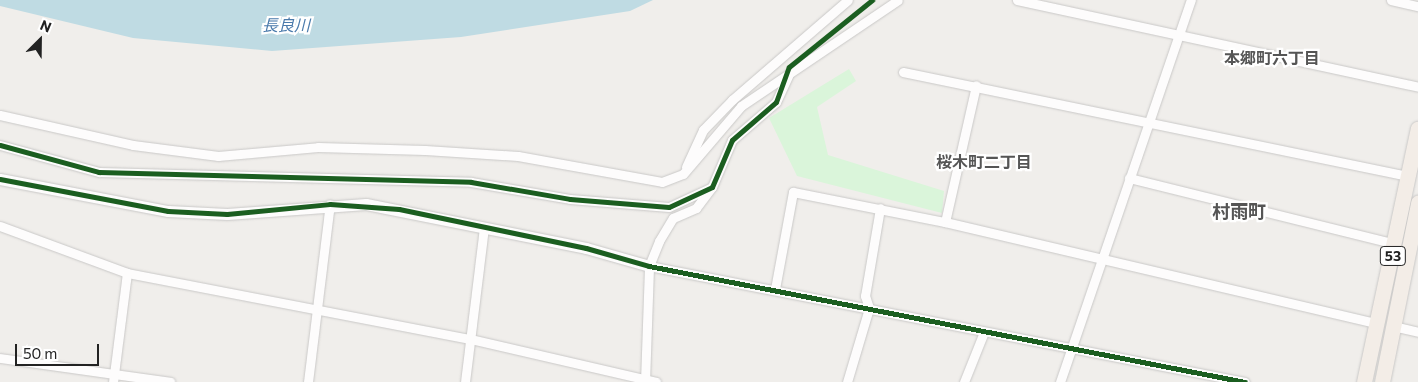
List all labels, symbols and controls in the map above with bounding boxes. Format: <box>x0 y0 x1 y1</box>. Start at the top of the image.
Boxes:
north arrow <box>15 15 65 65</box>
water label: 長良川 <box>262 15 310 35</box>
text: N <box>38 16 54 36</box>
district label: 本郷町六丁目 <box>1224 48 1320 68</box>
district label: 桜木町二丁目 <box>936 152 1032 172</box>
district label: 村雨町 <box>1212 200 1266 222</box>
road number: 53 <box>1379 245 1407 268</box>
scale bar <box>18 334 101 366</box>
text: 50 m <box>23 344 57 362</box>

